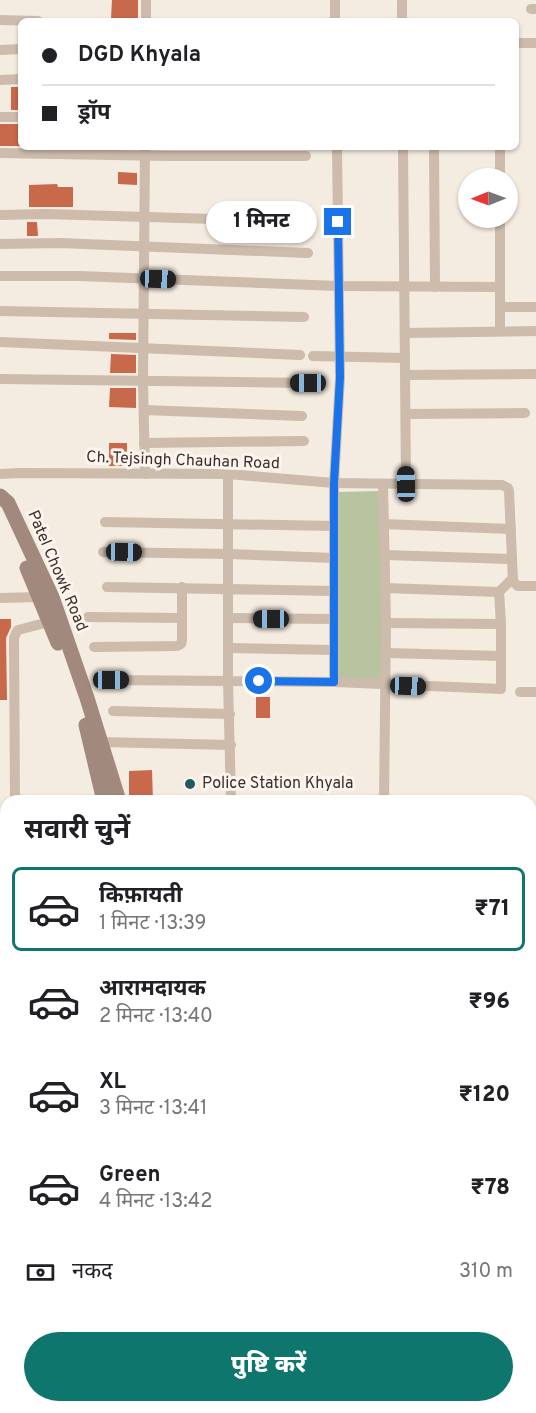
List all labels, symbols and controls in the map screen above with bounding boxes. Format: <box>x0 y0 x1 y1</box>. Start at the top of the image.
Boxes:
text: DGD Khyala <box>78 42 201 69</box>
text: ड्रॉप <box>78 100 111 127</box>
north arrow <box>458 168 518 228</box>
map controls <box>458 168 518 228</box>
callout: 1 मिनट <box>206 201 317 243</box>
route end <box>324 208 351 235</box>
text: 1 मिनट <box>233 209 290 235</box>
car <box>140 269 176 289</box>
car <box>290 374 326 392</box>
street label: Ch. Tejsingh Chauhan Road <box>86 448 280 474</box>
car <box>397 466 415 502</box>
street label: Patel Chowk Road <box>22 507 92 635</box>
car <box>106 543 142 561</box>
car <box>253 610 289 628</box>
route start <box>245 667 272 694</box>
car <box>93 671 129 689</box>
car <box>390 676 426 696</box>
place label: Police Station Khyala <box>202 774 353 794</box>
marker: Police Station Khyala <box>183 777 197 791</box>
text: सवारी चुनें <box>24 814 130 848</box>
icon: car <box>27 882 81 936</box>
text: किफ़ायती <box>99 883 183 910</box>
text: ₹71 <box>474 896 510 923</box>
text: 1 मिनट · 13:39 <box>99 911 206 937</box>
icon: car <box>27 975 81 1029</box>
text: आरामदायक <box>99 976 206 1003</box>
text: ₹96 <box>468 989 510 1016</box>
text: 2 मिनट · 13:40 <box>99 1004 213 1030</box>
icon: car <box>27 1068 81 1122</box>
text: XL <box>99 1069 126 1096</box>
text: ₹120 <box>458 1082 510 1109</box>
text: 3 मिनट · 13:41 <box>99 1096 207 1122</box>
icon: car <box>27 1161 81 1215</box>
text: Green <box>99 1162 161 1189</box>
text: ₹78 <box>470 1175 510 1202</box>
text: 4 मिनट · 13:42 <box>99 1189 213 1215</box>
icon: cash <box>24 1256 57 1289</box>
text: नकद <box>72 1259 113 1286</box>
text: 310 m <box>459 1259 513 1285</box>
button: पुष्टि करें <box>24 1332 513 1401</box>

